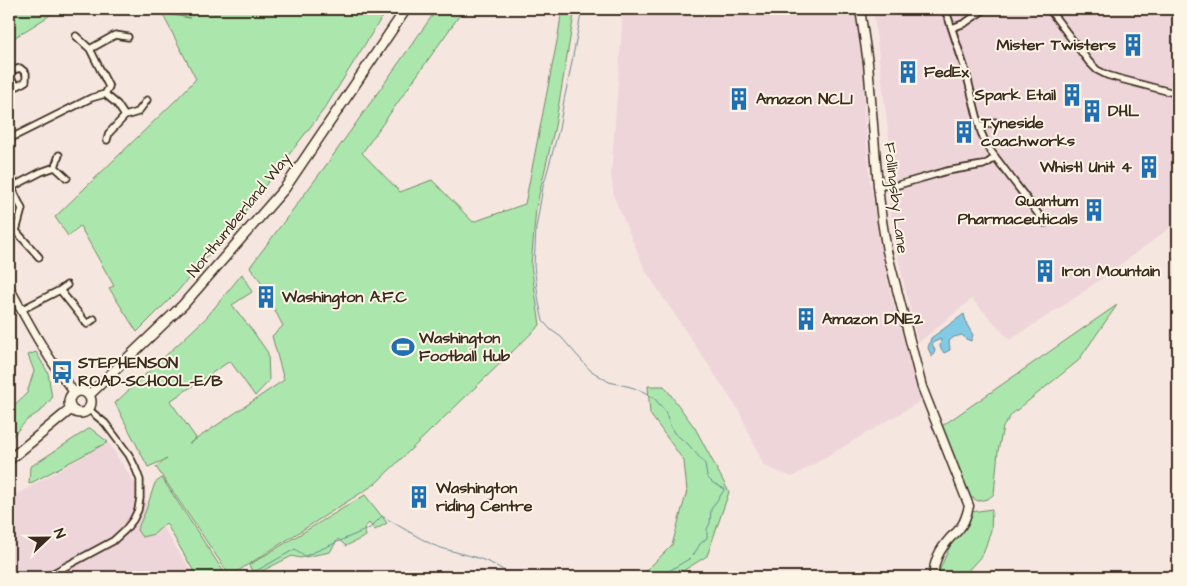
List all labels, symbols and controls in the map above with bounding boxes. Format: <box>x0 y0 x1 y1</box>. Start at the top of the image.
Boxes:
building icon: Mister Twisters <box>1120 32 1146 58</box>
place label: Mister Twisters <box>997 34 1116 56</box>
building icon: FedEx <box>895 59 921 85</box>
place label: FedEx <box>924 61 969 83</box>
building icon: Spark Etail <box>1059 82 1085 108</box>
place label: Spark Etail <box>974 84 1056 106</box>
building icon: Amazon NCL1 <box>726 86 752 112</box>
place label: Amazon NCL1 <box>756 88 854 110</box>
building icon: DHL <box>1079 98 1105 124</box>
place label: DHL <box>1108 100 1140 122</box>
place label: Tyneside coachworks <box>980 112 1075 152</box>
building icon: Tyneside coachworks <box>951 119 977 145</box>
street label: Follingsby Lane <box>877 141 914 255</box>
street label: Northumberland Way <box>182 148 297 283</box>
building icon: Whistl Unit 4 <box>1136 154 1162 180</box>
place label: Whistl Unit 4 <box>1039 156 1132 178</box>
place label: Quantum Pharmaceuticals <box>958 190 1079 230</box>
building icon: Quantum Pharmaceuticals <box>1081 197 1107 223</box>
building icon: Iron Mountain <box>1032 258 1058 284</box>
place label: Iron Mountain <box>1062 260 1160 282</box>
building icon: Washington A.F.C <box>253 284 279 310</box>
place label: Washington A.F.C <box>281 286 408 310</box>
building icon: Amazon DNE2 <box>793 306 819 332</box>
place label: Amazon DNE2 <box>822 308 924 330</box>
place label: Washington Football Hub <box>418 327 510 367</box>
sports icon: Washington Football Hub <box>390 334 416 360</box>
place label: STEPHENSON ROAD-SCHOOL-E/B <box>77 352 223 392</box>
bus stop icon: STEPHENSON ROAD-SCHOOL-E/B <box>49 359 75 385</box>
place label: Washington riding Centre <box>435 477 533 519</box>
building icon: Washington riding Centre <box>406 484 432 510</box>
north arrow <box>22 514 72 564</box>
text: N <box>48 526 70 542</box>

